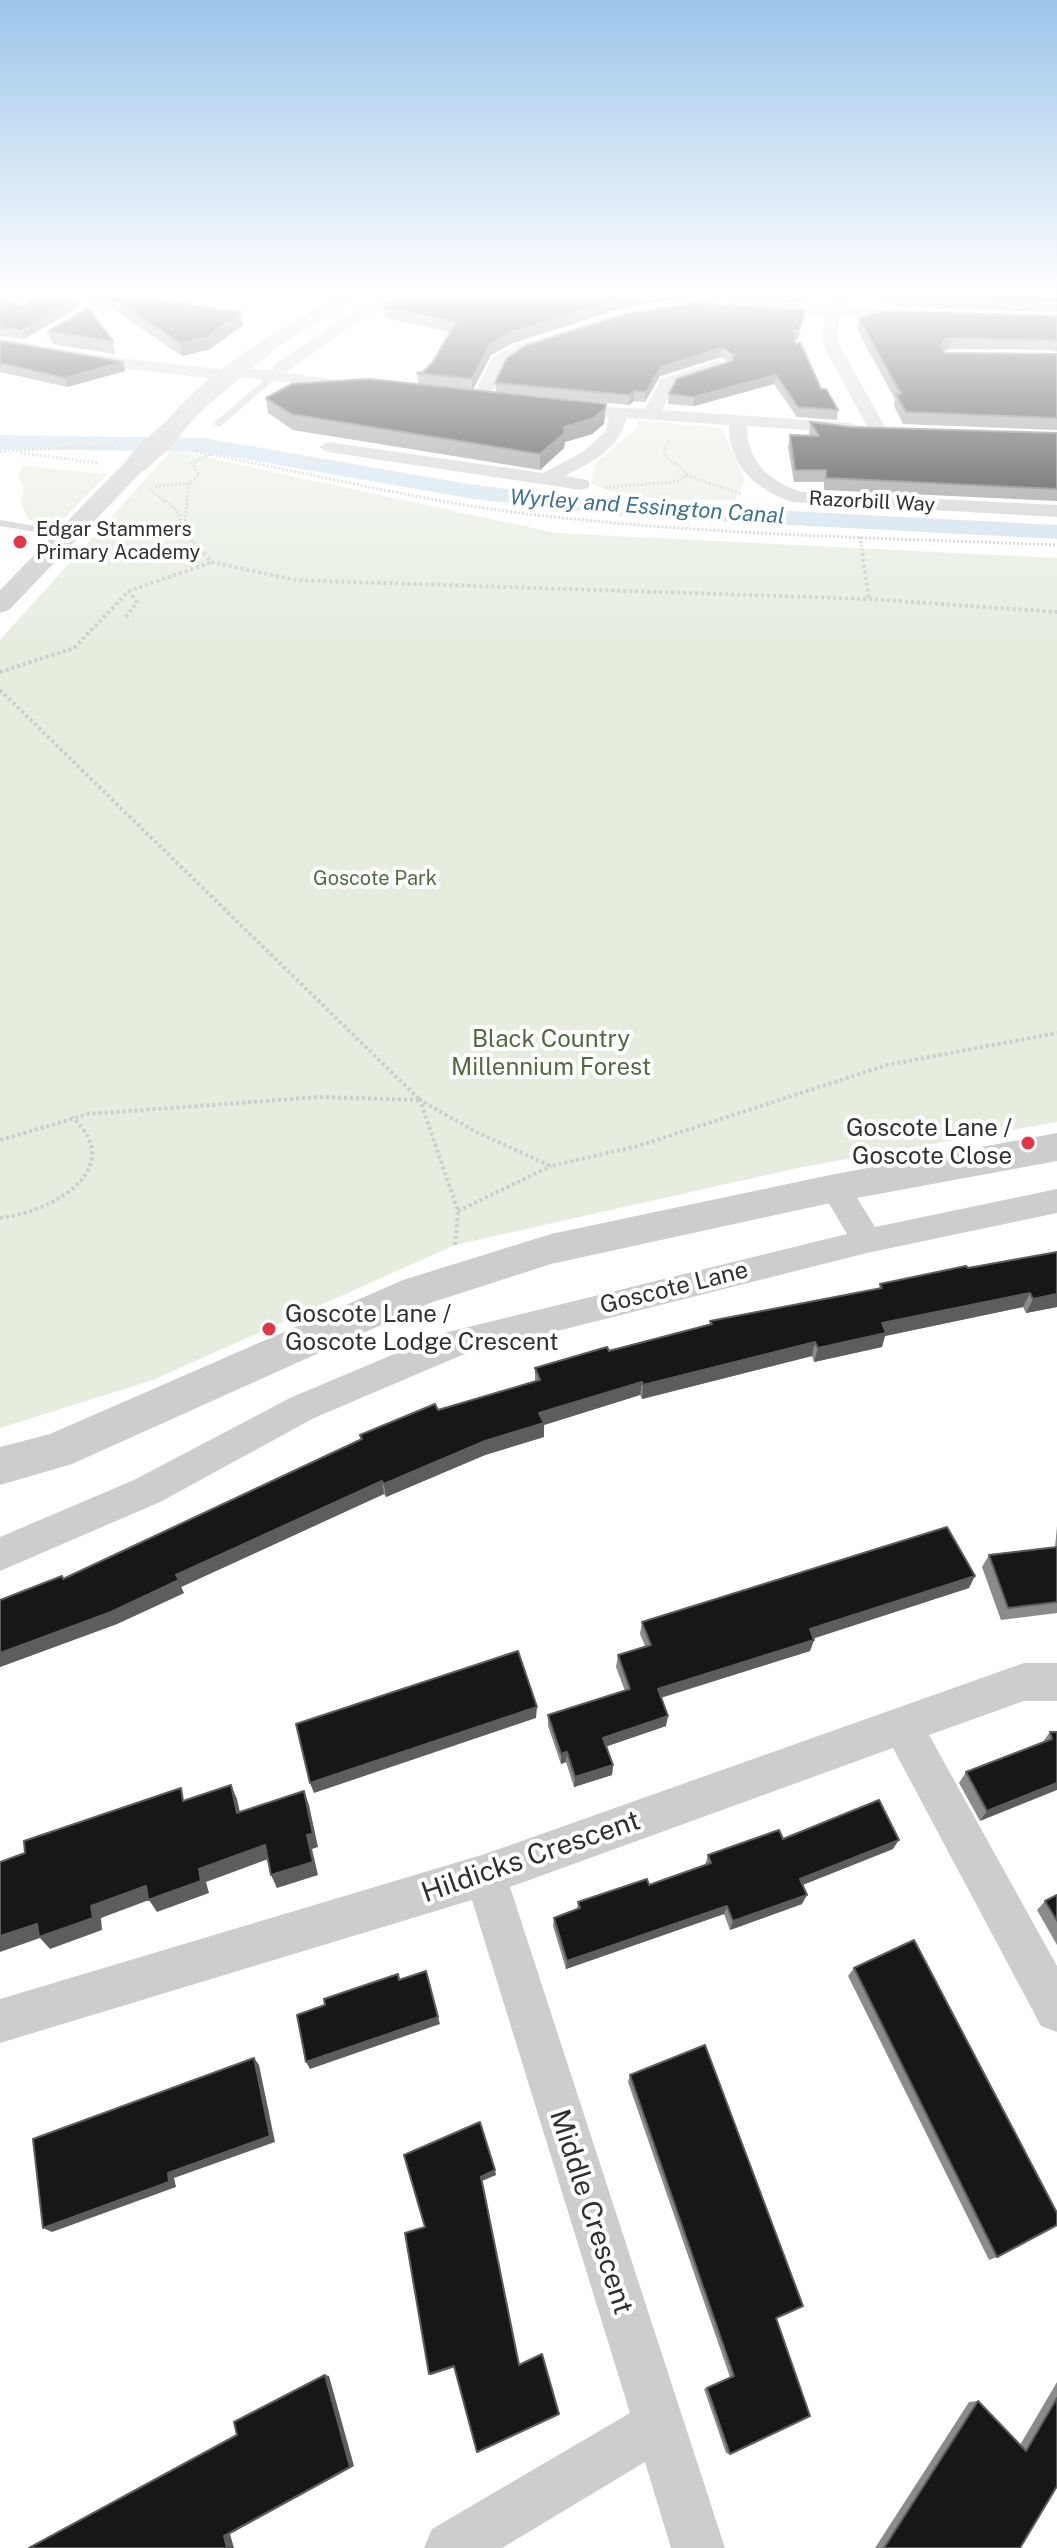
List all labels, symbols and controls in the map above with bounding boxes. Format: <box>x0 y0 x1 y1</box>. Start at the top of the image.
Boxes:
water label: Wyrley and Essington Canal <box>509 484 785 530</box>
street label: Razorbill Way <box>808 487 936 517</box>
place label: Edgar Stammers Primary Academy <box>36 518 200 565</box>
marker: Edgar Stammers Primary Academy <box>11 533 29 551</box>
park label: Goscote Park <box>313 867 437 891</box>
park label: Black Country Millennium Forest <box>451 1026 651 1082</box>
place label: Goscote Lane / Goscote Close <box>846 1115 1012 1171</box>
marker: Goscote Lane / Goscote Close <box>1019 1134 1037 1152</box>
street label: Goscote Lane <box>597 1256 751 1320</box>
place label: Goscote Lane / Goscote Lodge Crescent <box>285 1301 558 1357</box>
marker: Goscote Lane / Goscote Lodge Crescent <box>260 1320 278 1338</box>
street label: Hildicks Crescent <box>417 1804 645 1910</box>
street label: Middle Crescent <box>542 2105 640 2319</box>

